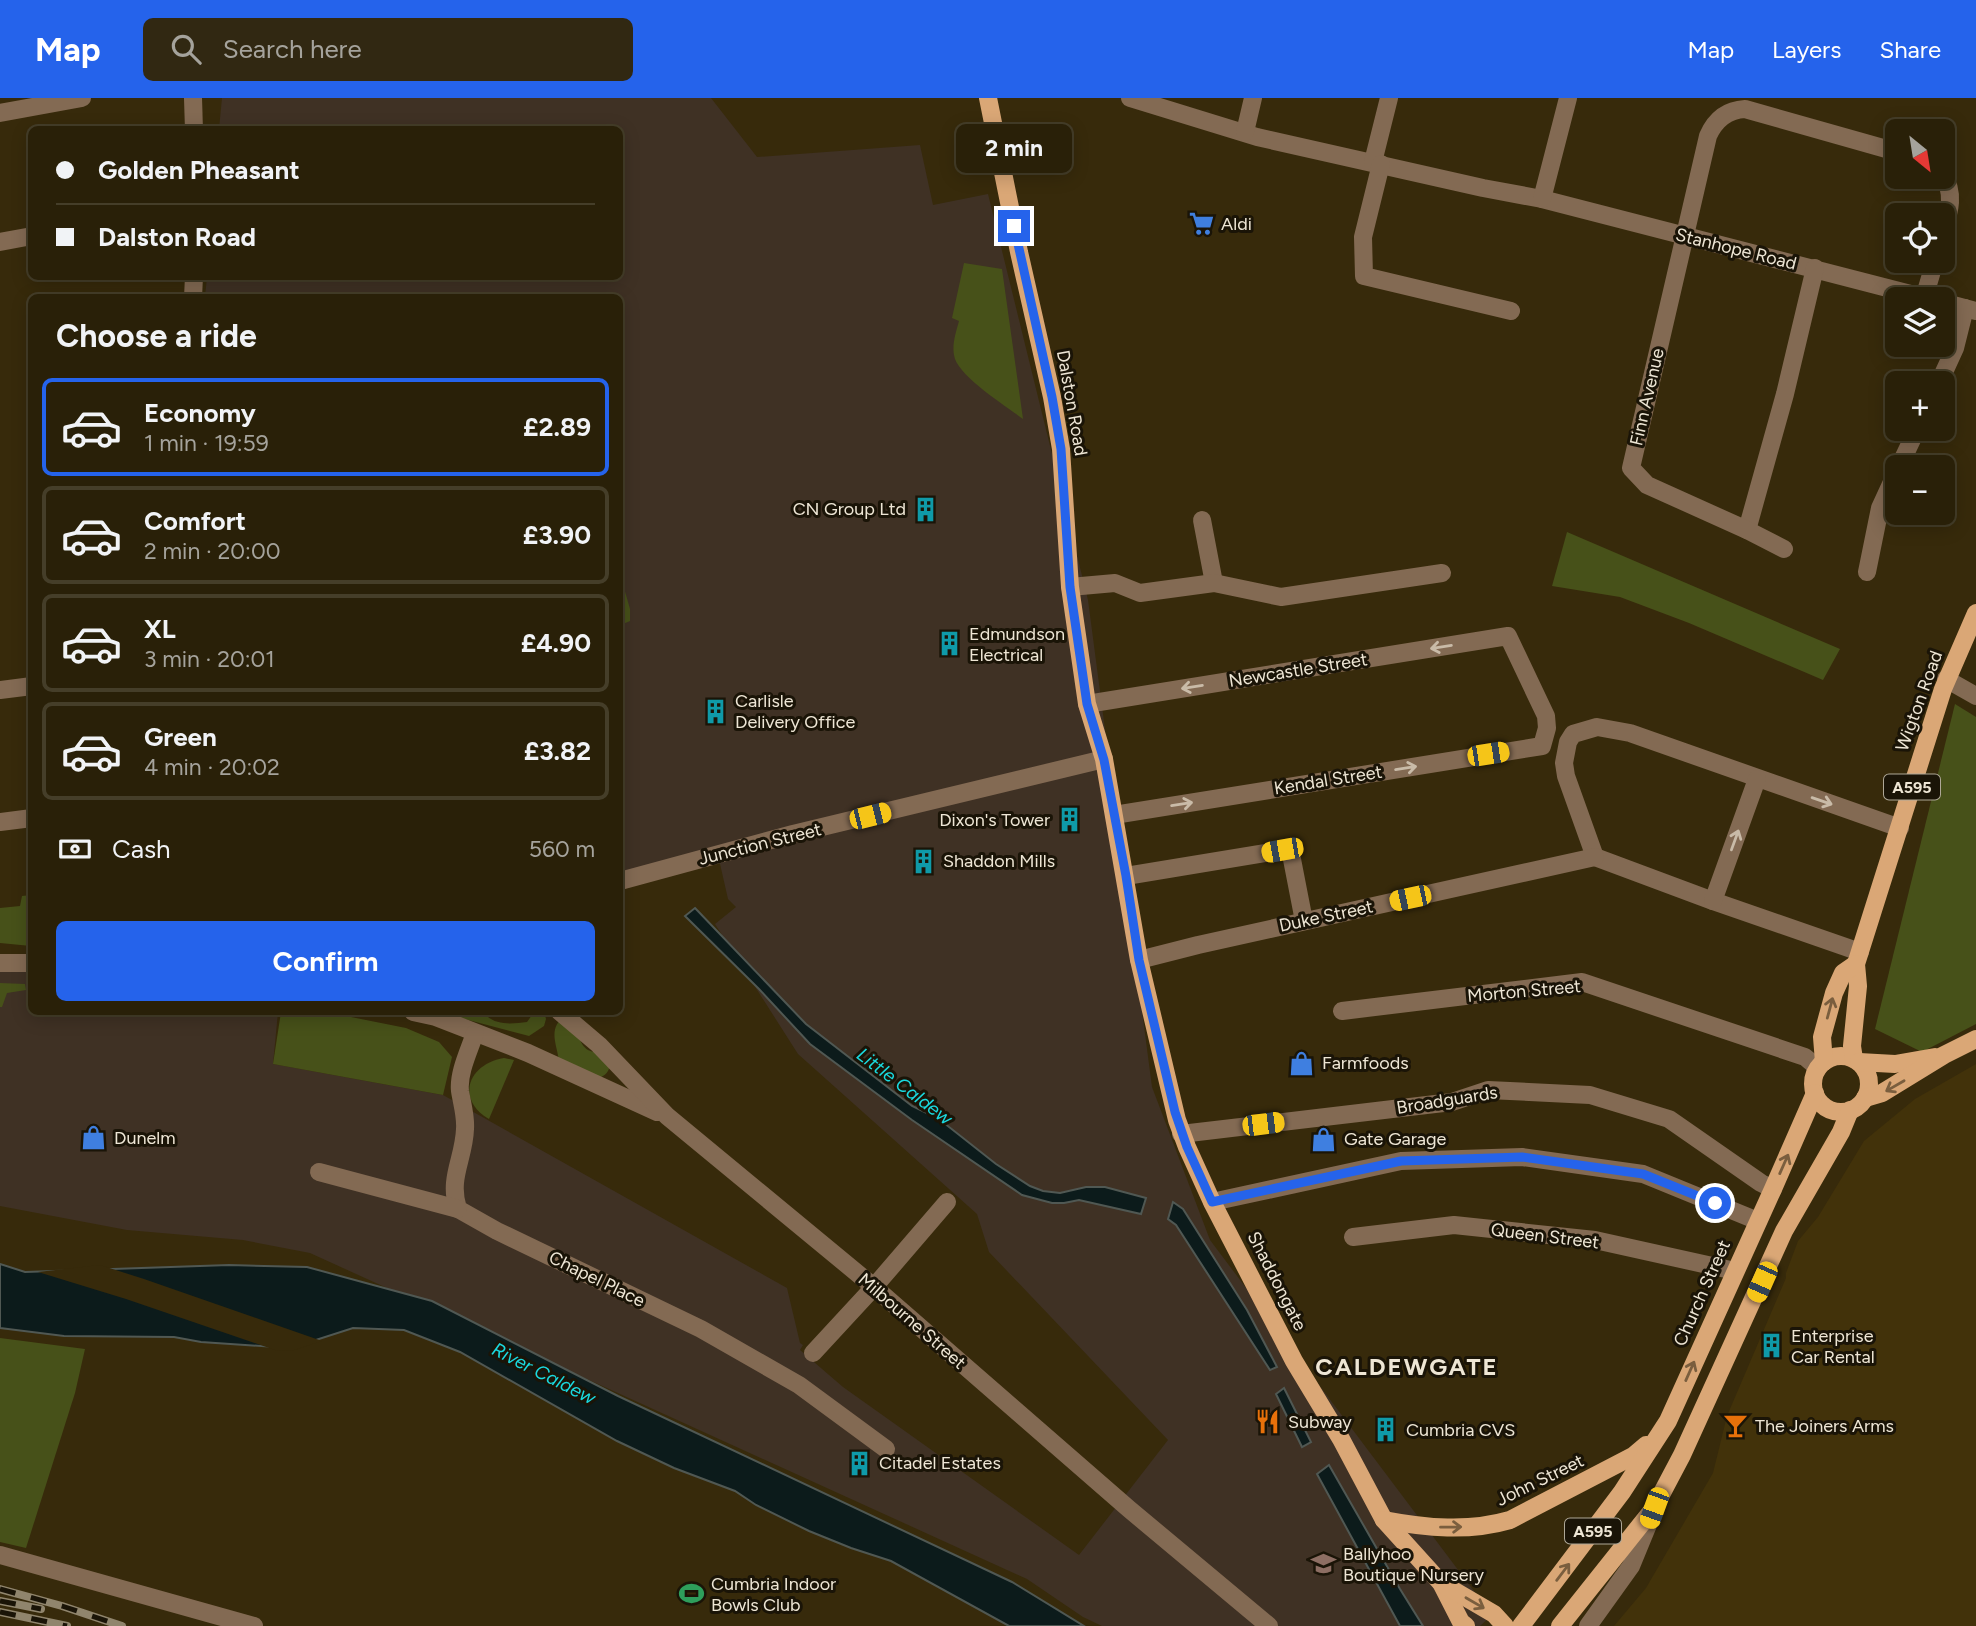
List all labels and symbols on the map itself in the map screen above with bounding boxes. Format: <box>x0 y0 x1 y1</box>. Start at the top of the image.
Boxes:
north arrow <box>1885 119 1955 189</box>
callout: 2 min <box>956 124 1072 174</box>
route end <box>998 210 1030 242</box>
supermarket icon: Aldi <box>1187 210 1215 238</box>
place label: Aldi <box>1221 213 1252 235</box>
street label: Stanhope Road <box>1673 223 1799 275</box>
street label: Finn Avenue <box>1625 346 1669 448</box>
street label: Dalston Road <box>1052 348 1092 458</box>
building icon: CN Group Ltd <box>912 495 940 523</box>
place label: CN Group Ltd <box>793 498 906 520</box>
place label: Edmundson Electrical <box>969 623 1065 666</box>
building icon: Edmundson Electrical <box>935 630 963 658</box>
one-way arrow <box>1430 641 1453 654</box>
street label: Newcastle Street <box>1227 648 1369 692</box>
street label: Wigton Road <box>1891 648 1947 754</box>
one-way arrow <box>1181 681 1204 694</box>
place label: Carlisle Delivery Office <box>735 690 855 733</box>
building icon: Carlisle Delivery Office <box>701 697 729 725</box>
car <box>1466 740 1511 768</box>
street label: Kendal Street <box>1272 761 1384 799</box>
one-way arrow <box>1394 761 1417 774</box>
road number: A595 <box>1884 774 1940 800</box>
one-way arrow <box>1810 796 1832 808</box>
one-way arrow <box>1170 797 1192 810</box>
car <box>848 801 893 831</box>
building icon: Dixon's Tower <box>1056 806 1084 834</box>
place label: Dixon's Tower <box>939 809 1050 831</box>
street label: Junction Street <box>696 818 824 870</box>
one-way arrow <box>1730 829 1742 851</box>
car <box>1260 836 1305 864</box>
building icon: Shaddon Mills <box>909 847 937 875</box>
place label: Shaddon Mills <box>943 850 1055 872</box>
car <box>1388 883 1433 913</box>
street label: Duke Street <box>1277 895 1375 937</box>
street label: Morton Street <box>1466 975 1582 1007</box>
one-way arrow <box>1824 998 1837 1020</box>
water label: Little Caldew <box>852 1043 958 1130</box>
shop icon: Farmfoods <box>1288 1049 1316 1077</box>
place label: Farmfoods <box>1322 1052 1409 1074</box>
one-way arrow <box>1885 1079 1905 1093</box>
street label: Broadguards <box>1395 1081 1499 1119</box>
car <box>1241 1111 1286 1137</box>
shop icon: Dunelm <box>80 1124 108 1152</box>
shop icon: Gate Garage <box>1310 1125 1338 1153</box>
place label: Dunelm <box>114 1127 176 1149</box>
place label: Gate Garage <box>1344 1128 1447 1150</box>
one-way arrow <box>1778 1154 1791 1175</box>
route start <box>1699 1187 1731 1219</box>
street label: Queen Street <box>1490 1218 1600 1254</box>
street label: Shaddongate <box>1243 1228 1311 1334</box>
street label: Church Street <box>1669 1236 1735 1349</box>
street label: Chapel Place <box>545 1246 649 1312</box>
car <box>1744 1259 1781 1305</box>
street label: Milbourne Street <box>854 1268 970 1374</box>
place label: Enterprise Car Rental <box>1791 1325 1875 1368</box>
building icon: Enterprise Car Rental <box>1757 1332 1785 1360</box>
water label: River Caldew <box>488 1338 600 1410</box>
district label: CALDEWGATE <box>1315 1352 1499 1381</box>
one-way arrow <box>1684 1361 1697 1382</box>
restaurant icon: Subway <box>1254 1408 1282 1436</box>
place label: Subway <box>1288 1411 1352 1433</box>
bar icon: The Joiners Arms <box>1721 1412 1749 1440</box>
place label: The Joiners Arms <box>1755 1415 1894 1437</box>
building icon: Cumbria CVS <box>1372 1416 1400 1444</box>
place label: Cumbria CVS <box>1406 1419 1515 1441</box>
building icon: Citadel Estates <box>845 1449 873 1477</box>
street label: John Street <box>1493 1449 1588 1511</box>
place label: Citadel Estates <box>879 1452 1001 1474</box>
car <box>1637 1485 1672 1531</box>
road number: A595 <box>1565 1518 1621 1544</box>
one-way arrow <box>1440 1521 1463 1534</box>
place label: Ballyhoo Boutique Nursery <box>1343 1543 1485 1586</box>
school or university icon: Ballyhoo Boutique Nursery <box>1309 1550 1337 1578</box>
one-way arrow <box>1555 1563 1570 1581</box>
place label: Cumbria Indoor Bowls Club <box>711 1573 836 1616</box>
sports icon: Cumbria Indoor Bowls Club <box>677 1580 705 1608</box>
one-way arrow <box>1464 1596 1484 1610</box>

